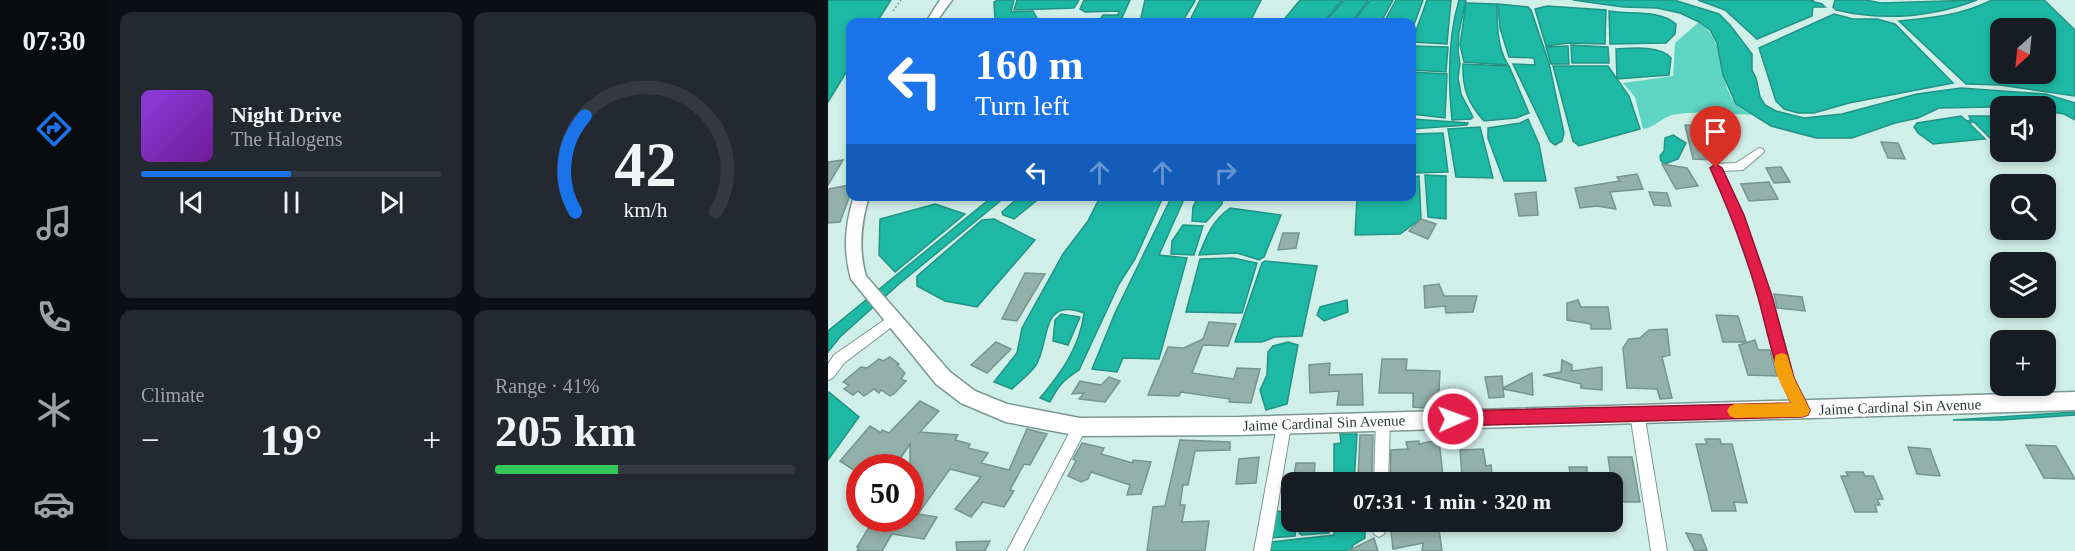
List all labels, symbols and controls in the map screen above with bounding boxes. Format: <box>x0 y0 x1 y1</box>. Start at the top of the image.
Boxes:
north arrow <box>1990 18 2056 84</box>
map controls <box>1990 18 2056 396</box>
text: 07:30 <box>23 26 86 56</box>
icon: left <box>876 42 954 120</box>
text: 160 m <box>975 42 1084 88</box>
text: Turn left <box>975 91 1069 121</box>
button: sound <box>1990 96 2056 162</box>
text: Night Drive <box>231 102 342 127</box>
pin <box>1690 106 1741 168</box>
icon: directions <box>33 108 75 150</box>
icon: arrive <box>1699 115 1732 148</box>
text: The Halogens <box>231 128 343 150</box>
text: 42 <box>614 130 676 199</box>
icon: left <box>1020 156 1053 189</box>
icon: ahead <box>1083 156 1116 189</box>
icon: ahead <box>1146 156 1179 189</box>
icon: right <box>1209 156 1242 189</box>
button: search <box>1990 174 2056 240</box>
icon: previous <box>175 186 208 219</box>
icon: pause <box>275 186 308 219</box>
icon: next <box>375 186 408 219</box>
text: km/h <box>623 198 667 222</box>
icon: music <box>33 202 75 244</box>
button: layers <box>1990 252 2056 318</box>
icon: phone <box>33 296 75 338</box>
button: + <box>1990 330 2056 396</box>
text: Range · 41% <box>495 375 599 397</box>
text: Climate <box>141 384 204 406</box>
position arrow <box>1421 387 1485 451</box>
icon: climate <box>33 389 75 431</box>
street label: Jaime Cardinal Sin Avenue <box>1818 396 1982 418</box>
text: 205 km <box>495 406 636 456</box>
street label: Jaime Cardinal Sin Avenue <box>1242 412 1406 434</box>
text: 19° <box>260 415 323 465</box>
text: − <box>141 422 160 458</box>
text: + <box>422 422 441 458</box>
speed limit sign: 50 <box>846 454 924 532</box>
icon: car <box>33 483 75 525</box>
text: 07:31 · 1 min · 320 m <box>1353 489 1551 514</box>

